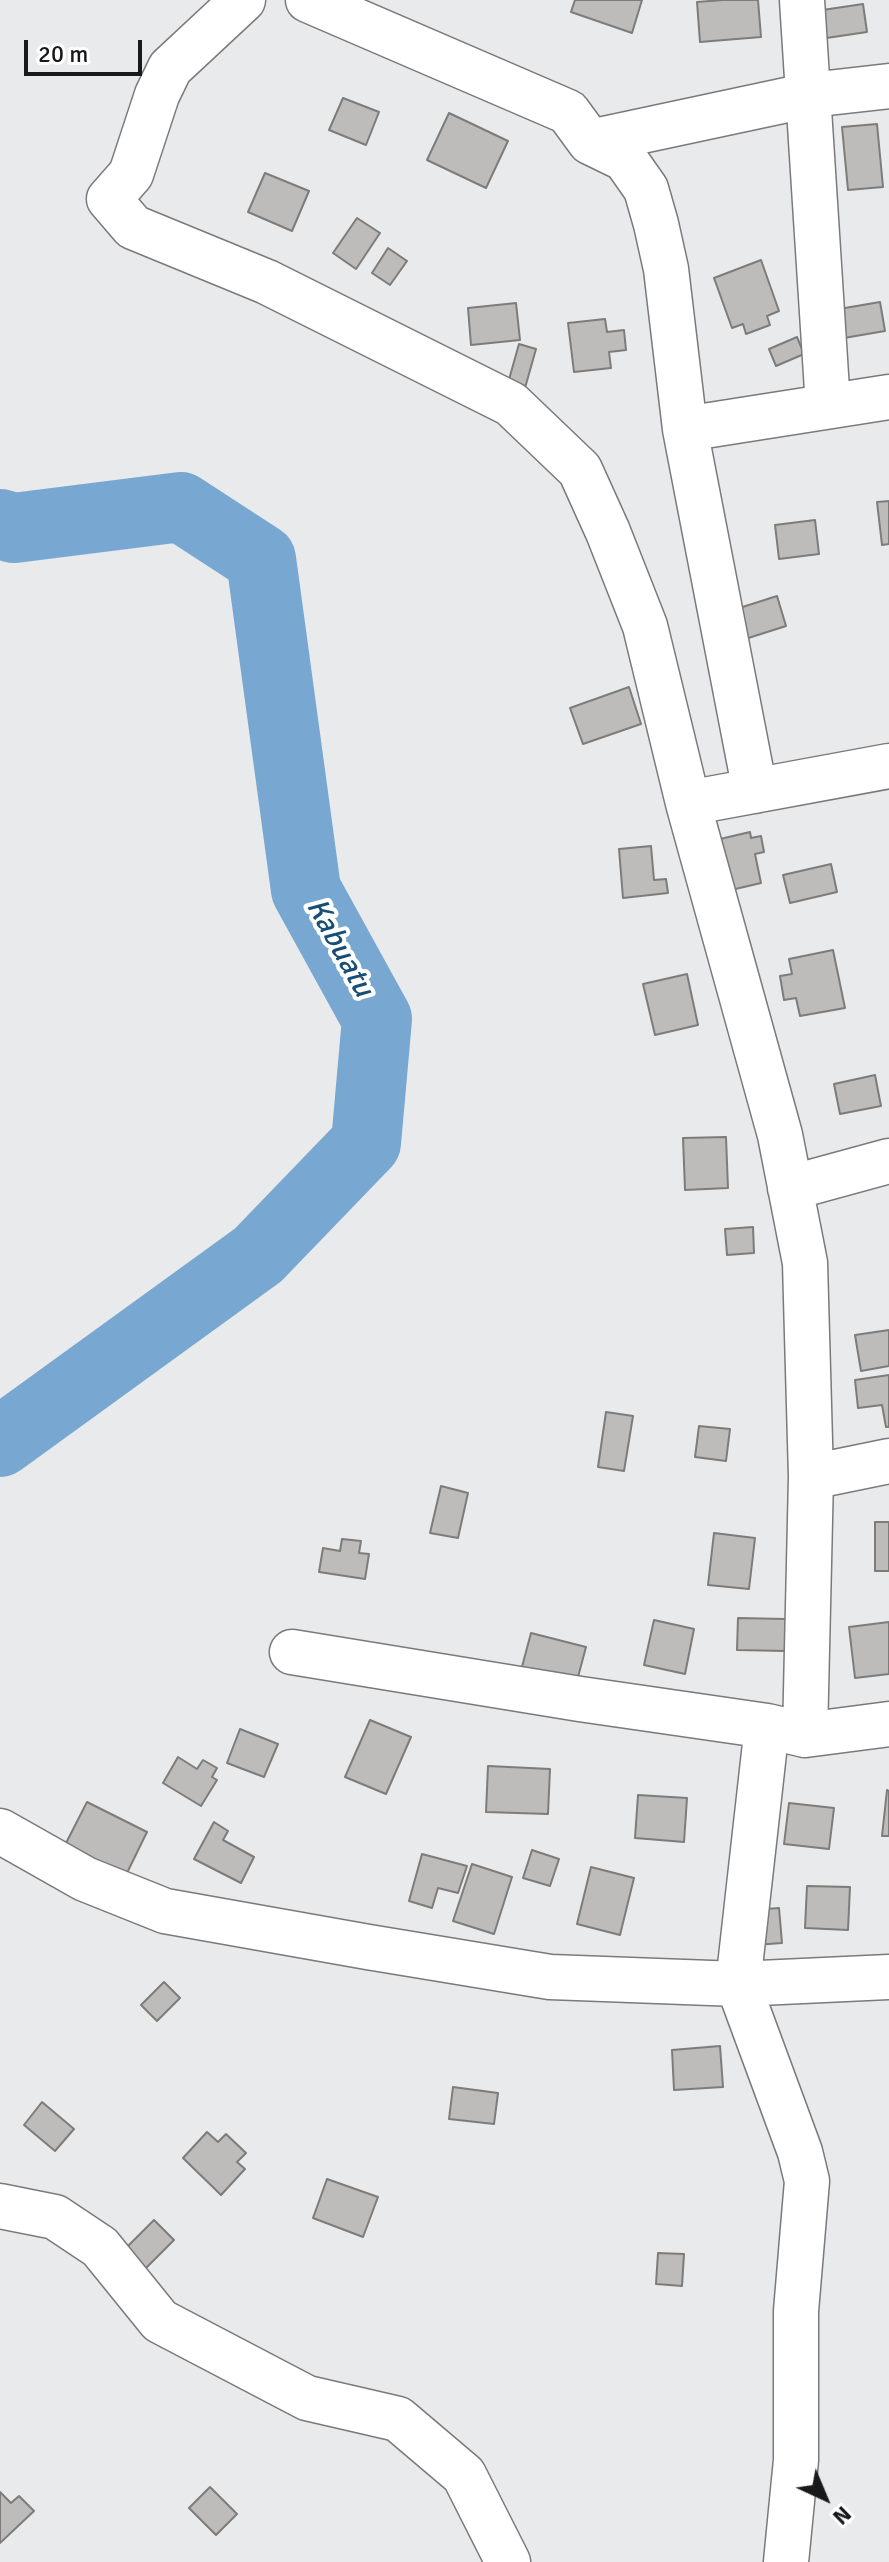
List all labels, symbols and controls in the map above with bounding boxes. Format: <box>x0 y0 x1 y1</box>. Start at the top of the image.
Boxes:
scale bar <box>28 24 146 74</box>
text: 20 m <box>38 39 88 69</box>
water label: Kabuatu <box>297 892 381 1004</box>
north arrow <box>785 2458 865 2538</box>
text: N <box>827 2501 857 2531</box>

